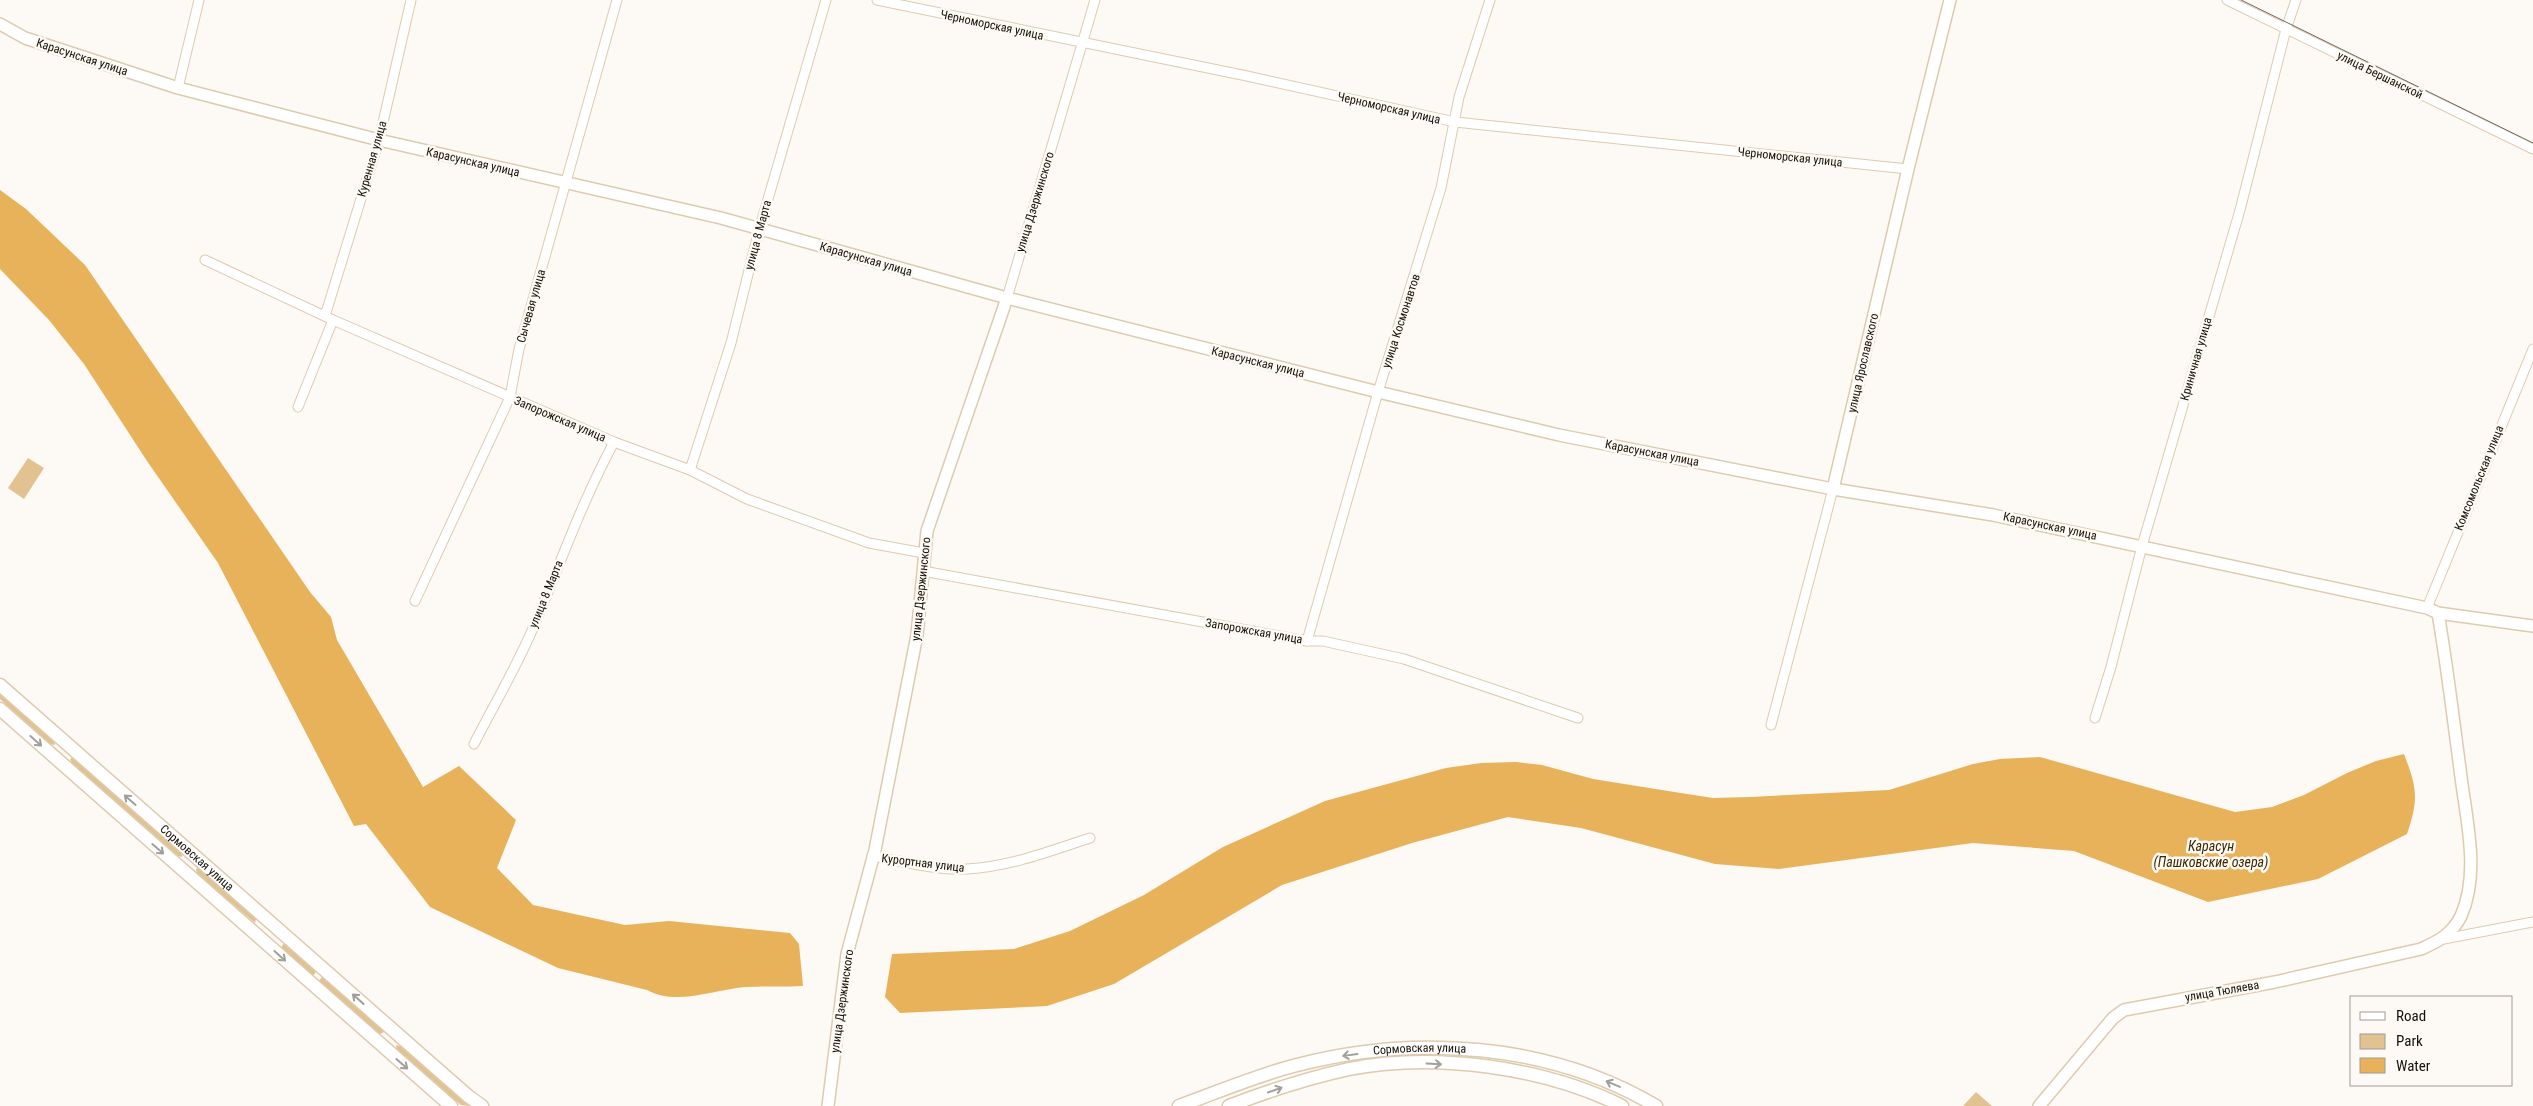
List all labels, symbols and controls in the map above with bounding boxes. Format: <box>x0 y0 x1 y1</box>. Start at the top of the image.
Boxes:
street label: Черноморская улица <box>939 7 1045 43</box>
street label: Карасунская улица <box>34 36 130 78</box>
street label: улица Бершанской <box>2335 48 2425 102</box>
street label: Черноморская улица <box>1336 89 1442 127</box>
street label: Куренная улица <box>354 119 390 199</box>
street label: Карасунская улица <box>425 144 521 180</box>
street label: Черноморская улица <box>1737 145 1843 169</box>
street label: улица Дзержинского <box>1013 150 1057 254</box>
street label: улица 8 Марта <box>742 198 774 271</box>
street label: Карасунская улица <box>818 239 914 279</box>
street label: Сычевая улица <box>514 267 548 344</box>
street label: улица Космонавтов <box>1379 272 1423 370</box>
street label: улица Ярославского <box>1845 312 1881 414</box>
street label: Криничная улица <box>2177 315 2215 402</box>
street label: Карасунская улица <box>1210 344 1306 380</box>
street label: Запорожская улица <box>512 393 608 445</box>
street label: Комсомольская улица <box>2452 423 2507 533</box>
street label: Карасунская улица <box>1604 437 1700 469</box>
street label: Карасунская улица <box>2002 509 2098 543</box>
street label: улица Дзержинского <box>909 536 933 642</box>
street label: улица 8 Марта <box>526 558 566 630</box>
street label: Запорожская улица <box>1204 616 1304 646</box>
one-way arrow <box>30 735 43 747</box>
one-way arrow <box>123 794 136 806</box>
street label: Сормовская улица <box>157 822 237 894</box>
water label: Карасун (Пашковские озера) <box>2154 838 2268 871</box>
one-way arrow <box>151 843 164 854</box>
street label: Курортная улица <box>881 851 965 875</box>
street label: улица Дзержинского <box>828 948 856 1054</box>
one-way arrow <box>274 950 287 962</box>
street label: улица Тюляева <box>2184 978 2260 1004</box>
one-way arrow <box>351 993 364 1005</box>
legend <box>2350 996 2513 1086</box>
text: Road <box>2396 1007 2426 1025</box>
text: Park <box>2396 1032 2423 1050</box>
street label: Сормовская улица <box>1372 1041 1467 1058</box>
one-way arrow <box>1343 1051 1359 1061</box>
text: Water <box>2396 1057 2431 1075</box>
one-way arrow <box>395 1058 408 1069</box>
one-way arrow <box>1426 1059 1442 1068</box>
one-way arrow <box>1606 1078 1621 1088</box>
one-way arrow <box>1266 1084 1282 1094</box>

